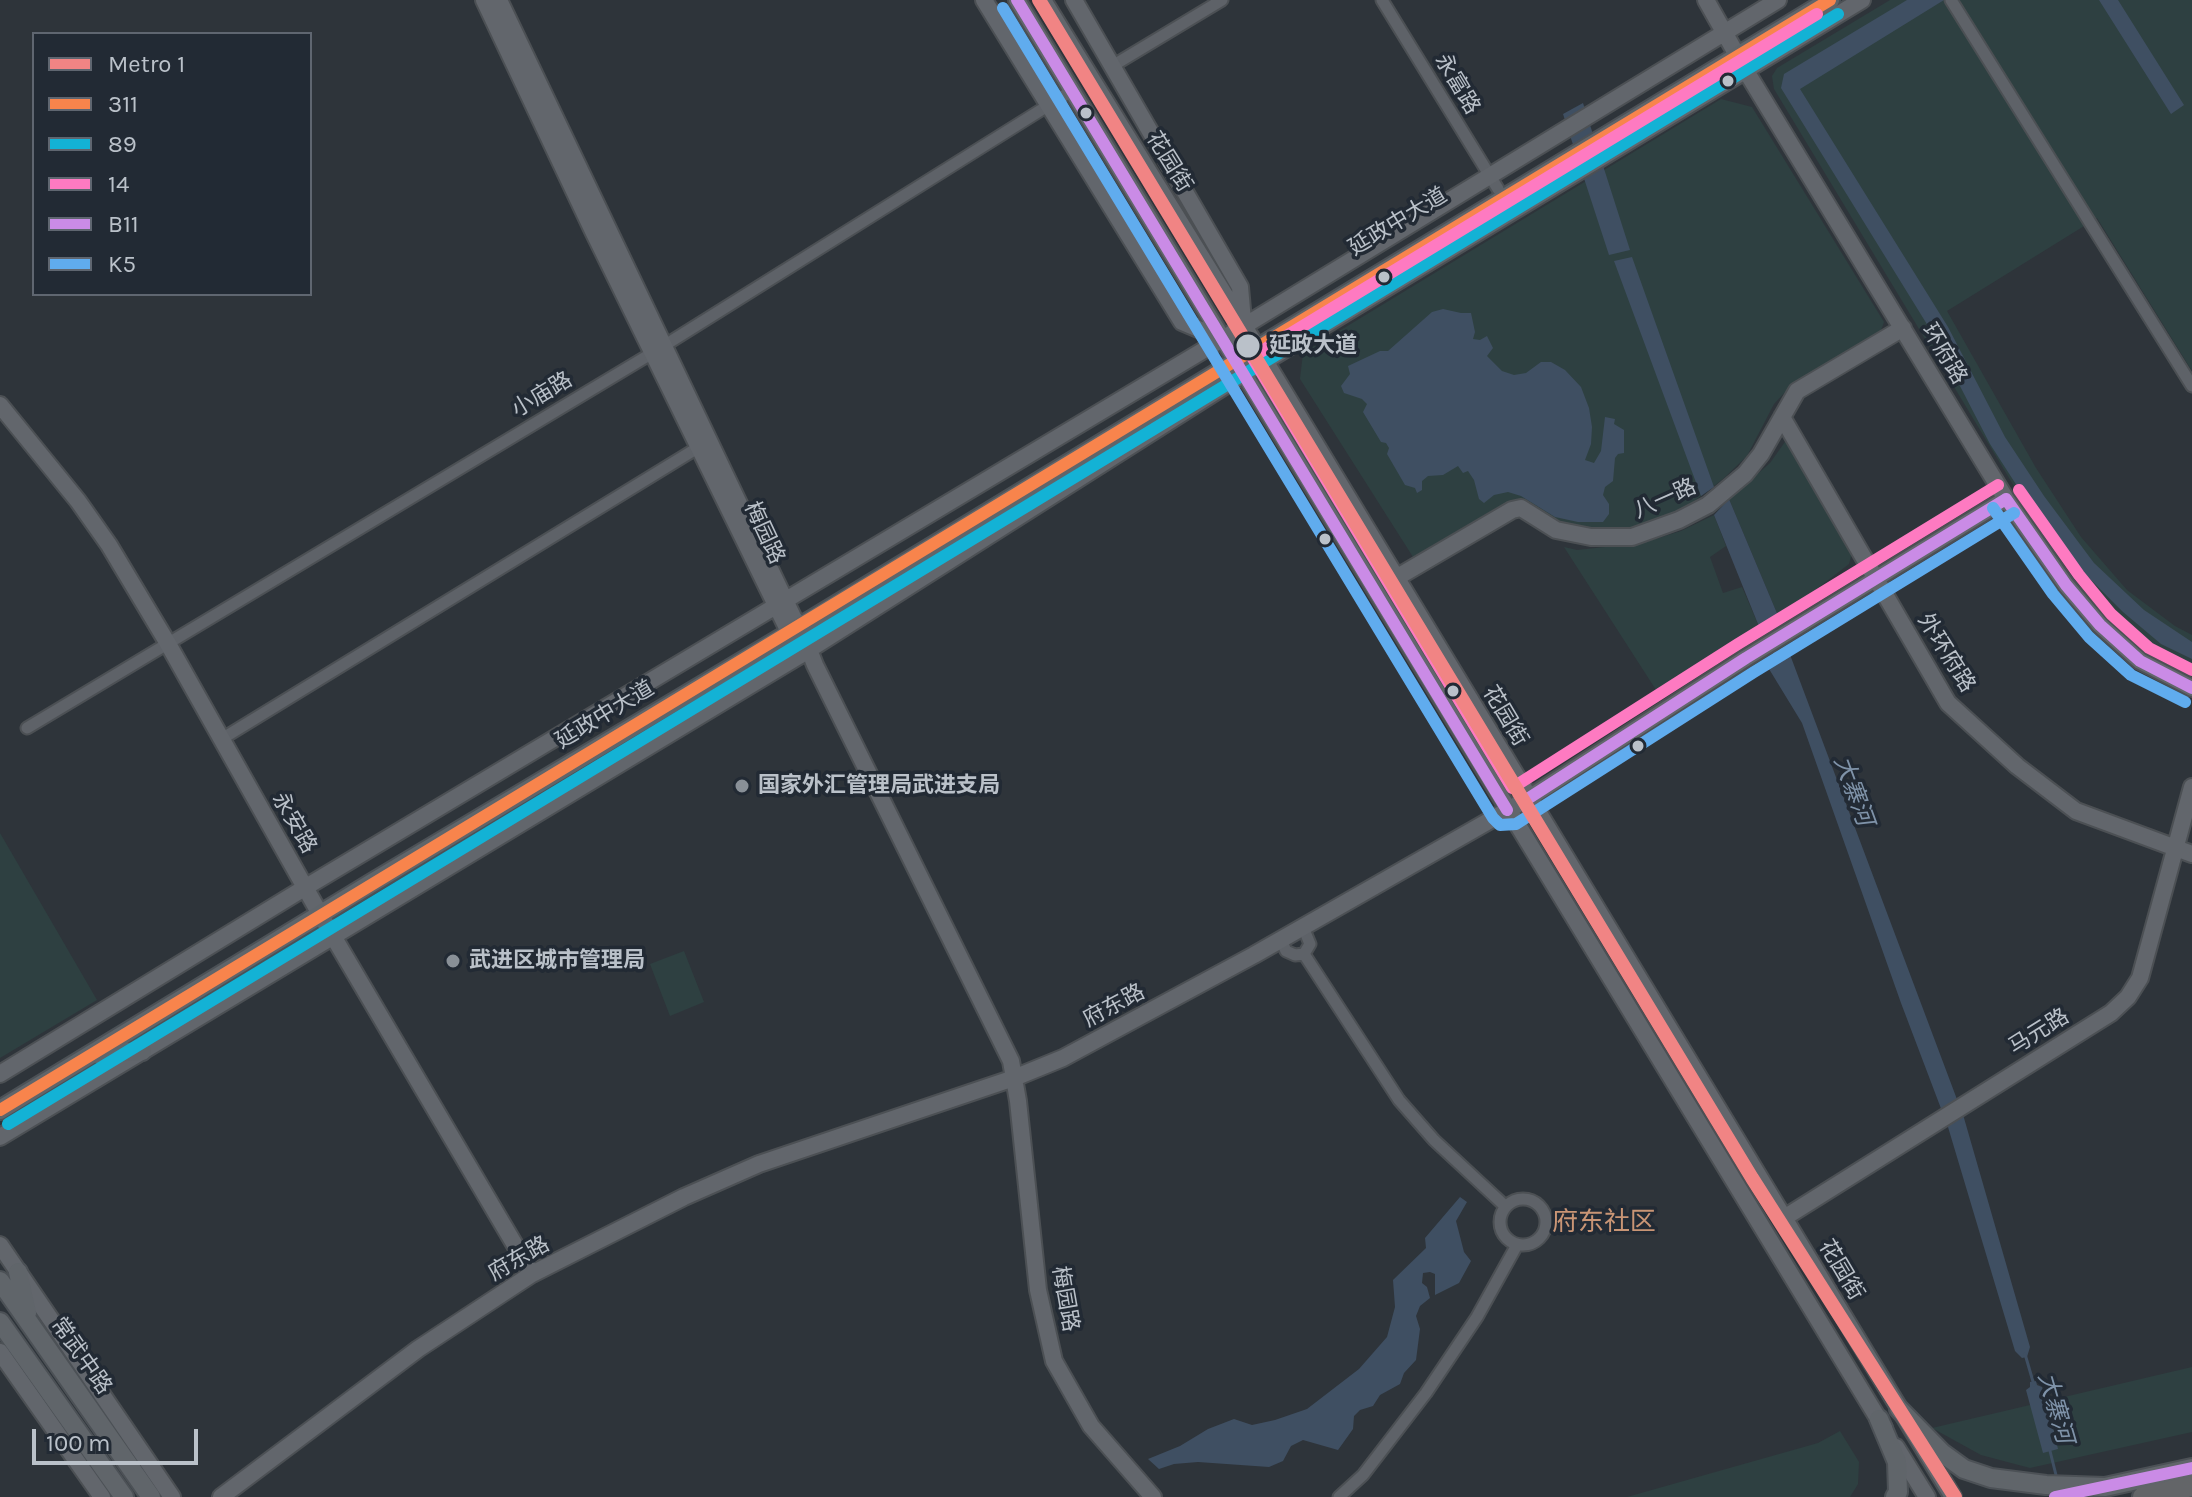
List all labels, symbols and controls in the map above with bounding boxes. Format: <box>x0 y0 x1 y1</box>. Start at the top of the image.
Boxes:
legend <box>32 32 312 296</box>
street label: 永富路 <box>1429 49 1485 119</box>
text: Metro 1 <box>108 50 185 78</box>
unlabelled marker <box>1720 73 1736 89</box>
text: 311 <box>108 90 138 118</box>
unlabelled marker <box>1078 105 1094 121</box>
street label: 花园街 <box>1140 127 1198 197</box>
text: 89 <box>108 130 137 158</box>
text: 14 <box>108 170 129 198</box>
street label: 延政中大道 <box>1344 182 1452 262</box>
text: B11 <box>108 210 139 238</box>
text: K5 <box>108 250 136 278</box>
unlabelled marker <box>1376 269 1392 285</box>
street label: 环府路 <box>1916 319 1972 389</box>
marker: 延政大道 <box>1234 332 1262 360</box>
place label: 延政大道 <box>1269 333 1357 359</box>
street label: 小庙路 <box>507 367 577 423</box>
street label: 八一路 <box>1629 474 1701 524</box>
street label: 梅园路 <box>738 498 790 568</box>
unlabelled marker <box>1317 531 1333 547</box>
street label: 外环府路 <box>1911 609 1981 697</box>
street label: 延政中大道 <box>551 675 659 755</box>
street label: 花园街 <box>1477 681 1533 751</box>
unlabelled marker <box>1445 683 1461 699</box>
unlabelled marker <box>1630 738 1646 754</box>
water label: 大寨河 <box>1827 752 1879 830</box>
place label: 国家外汇管理局武进支局 <box>758 773 1000 799</box>
marker: 国家外汇管理局武进支局 <box>733 777 751 795</box>
street label: 永安路 <box>266 788 322 858</box>
place label: 武进区城市管理局 <box>469 948 645 974</box>
marker: 武进区城市管理局 <box>444 952 462 970</box>
street label: 府东路 <box>1079 979 1149 1033</box>
street label: 马元路 <box>2004 1003 2074 1061</box>
district label: 府东社区 <box>1552 1207 1656 1239</box>
street label: 府东路 <box>484 1231 554 1287</box>
street label: 花园街 <box>1813 1235 1869 1305</box>
street label: 梅园路 <box>1046 1264 1084 1334</box>
street label: 常武中路 <box>45 1312 117 1400</box>
water label: 大寨河 <box>2031 1369 2079 1447</box>
scale bar <box>36 1413 202 1463</box>
text: 100 m <box>46 1429 111 1457</box>

